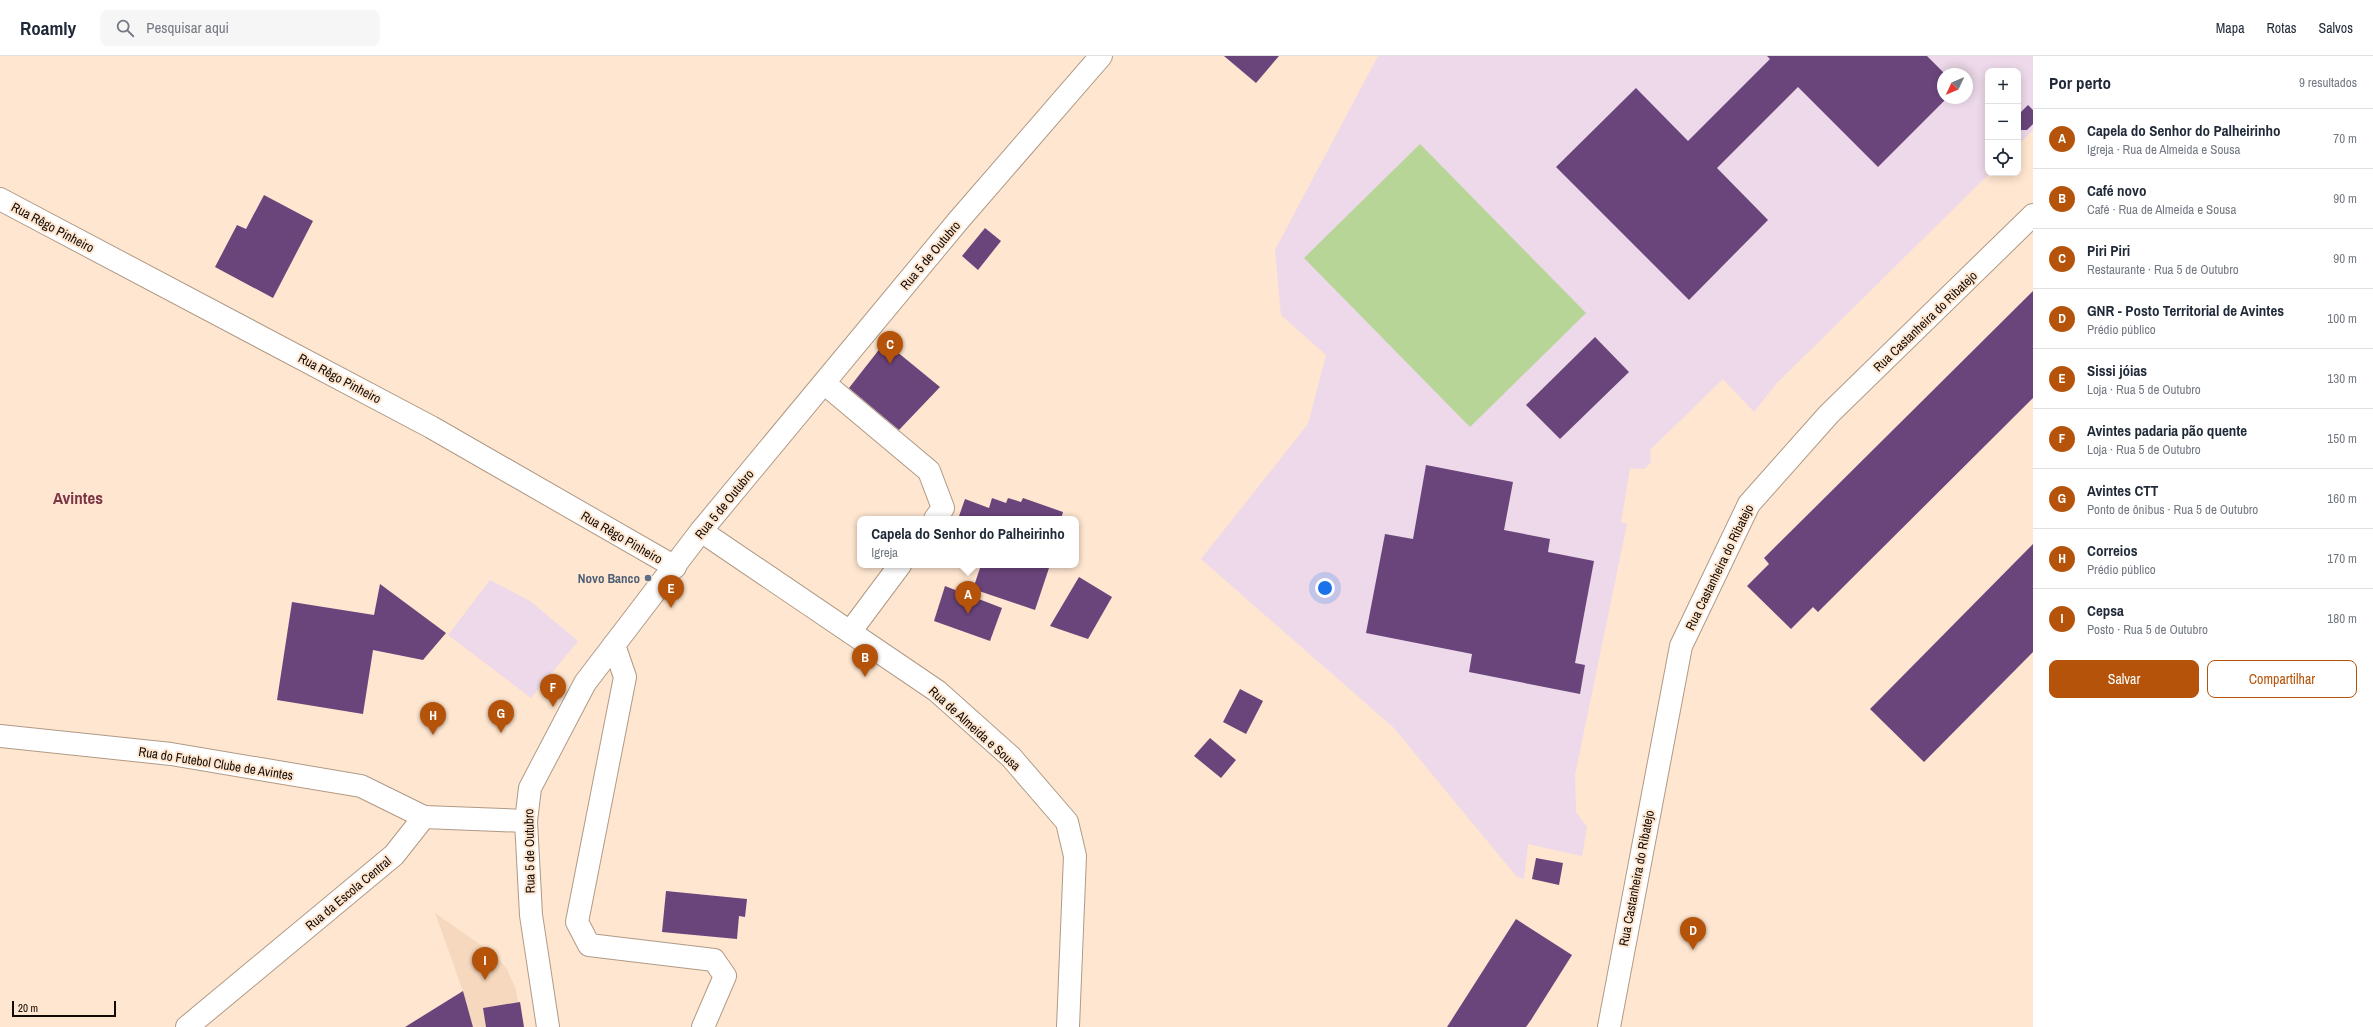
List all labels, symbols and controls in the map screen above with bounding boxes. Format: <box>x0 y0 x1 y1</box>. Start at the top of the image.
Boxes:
search box <box>100 10 380 46</box>
text: Roamly <box>20 15 76 41</box>
icon: search <box>114 17 136 39</box>
text: Pesquisar aqui <box>146 17 229 38</box>
text: Mapa <box>2216 19 2245 37</box>
text: Rotas <box>2267 19 2297 37</box>
text: Salvos <box>2319 19 2353 37</box>
north arrow <box>1937 68 1973 104</box>
map controls <box>1985 68 2021 176</box>
button: + <box>1985 68 2021 104</box>
text: Por perto <box>2049 71 2111 94</box>
text: 9 resultados <box>2299 74 2357 91</box>
button: − <box>1985 104 2021 140</box>
text: Capela do Senhor do Palheirinho <box>2087 120 2280 141</box>
text: A <box>2058 130 2066 147</box>
text: 70 m <box>2333 130 2357 147</box>
button: locate <box>1985 140 2021 176</box>
text: Igreja · Rua de Almeida e Sousa <box>2087 141 2241 158</box>
text: Café novo <box>2087 180 2146 201</box>
text: B <box>2058 190 2066 207</box>
text: 90 m <box>2333 190 2357 207</box>
street label: Rua Rêgo Pinheiro <box>8 199 97 256</box>
text: Café · Rua de Almeida e Sousa <box>2087 201 2236 218</box>
street label: Rua 5 de Outubro <box>897 217 964 293</box>
text: Piri Piri <box>2087 240 2130 261</box>
text: C <box>2058 250 2066 267</box>
text: 90 m <box>2333 250 2357 267</box>
text: Restaurante · Rua 5 de Outubro <box>2087 261 2239 278</box>
street label: Rua Castanheira do Ribatejo <box>1870 267 1981 375</box>
text: GNR - Posto Territorial de Avintes <box>2087 300 2284 321</box>
text: D <box>2058 310 2066 327</box>
text: 100 m <box>2327 310 2357 327</box>
text: Prédio público <box>2087 321 2156 338</box>
pin: C <box>877 331 903 364</box>
street label: Rua Rêgo Pinheiro <box>295 350 384 407</box>
text: Sissi jóias <box>2087 360 2147 381</box>
text: E <box>2058 370 2066 387</box>
text: 130 m <box>2327 370 2357 387</box>
text: Loja · Rua 5 de Outubro <box>2087 381 2201 398</box>
text: Avintes padaria pão quente <box>2087 420 2247 441</box>
text: F <box>2059 430 2065 447</box>
text: 150 m <box>2327 430 2357 447</box>
text: Loja · Rua 5 de Outubro <box>2087 441 2201 458</box>
street label: Rua 5 de Outubro <box>691 466 758 543</box>
text: Avintes CTT <box>2087 480 2158 501</box>
district label: Avintes <box>53 486 103 509</box>
text: G <box>2058 490 2066 507</box>
text: 160 m <box>2327 490 2357 507</box>
street label: Rua Castanheira do Ribatejo <box>1682 501 1757 633</box>
text: Ponto de ônibus · Rua 5 de Outubro <box>2087 501 2258 518</box>
street label: Rua Rêgo Pinheiro <box>578 507 666 568</box>
popup <box>857 516 1079 568</box>
text: Capela do Senhor do Palheirinho <box>871 523 1065 544</box>
text: Correios <box>2087 540 2138 561</box>
text: Igreja <box>871 544 898 561</box>
text: H <box>2058 550 2066 567</box>
text: 170 m <box>2327 550 2357 567</box>
text: Prédio público <box>2087 561 2156 578</box>
place label: Novo Banco <box>578 570 640 587</box>
marker: Novo Banco <box>643 573 653 583</box>
pin: E <box>658 575 684 608</box>
your location <box>1315 578 1335 598</box>
pin: A <box>955 581 981 614</box>
text: Cepsa <box>2087 600 2124 621</box>
text: I <box>2061 610 2063 627</box>
text: 180 m <box>2327 610 2357 627</box>
text: Posto · Rua 5 de Outubro <box>2087 621 2208 638</box>
pin: B <box>852 644 878 677</box>
button: Salvar <box>2049 660 2199 698</box>
button: Compartilhar <box>2207 660 2357 698</box>
pin: F <box>540 674 566 707</box>
street label: Rua de Almeida e Sousa <box>925 683 1024 774</box>
pin: G <box>488 700 514 733</box>
pin: H <box>420 702 446 735</box>
street label: Rua do Futebol Clube de Avintes <box>137 743 294 784</box>
street label: Rua 5 de Outubro <box>520 808 539 894</box>
street label: Rua Castanheira do Ribatejo <box>1615 809 1658 947</box>
street label: Rua da Escola Central <box>302 853 395 934</box>
pin: D <box>1680 917 1706 950</box>
pin: I <box>472 947 498 980</box>
scale bar <box>12 999 116 1018</box>
text: 20 m <box>18 1001 38 1015</box>

